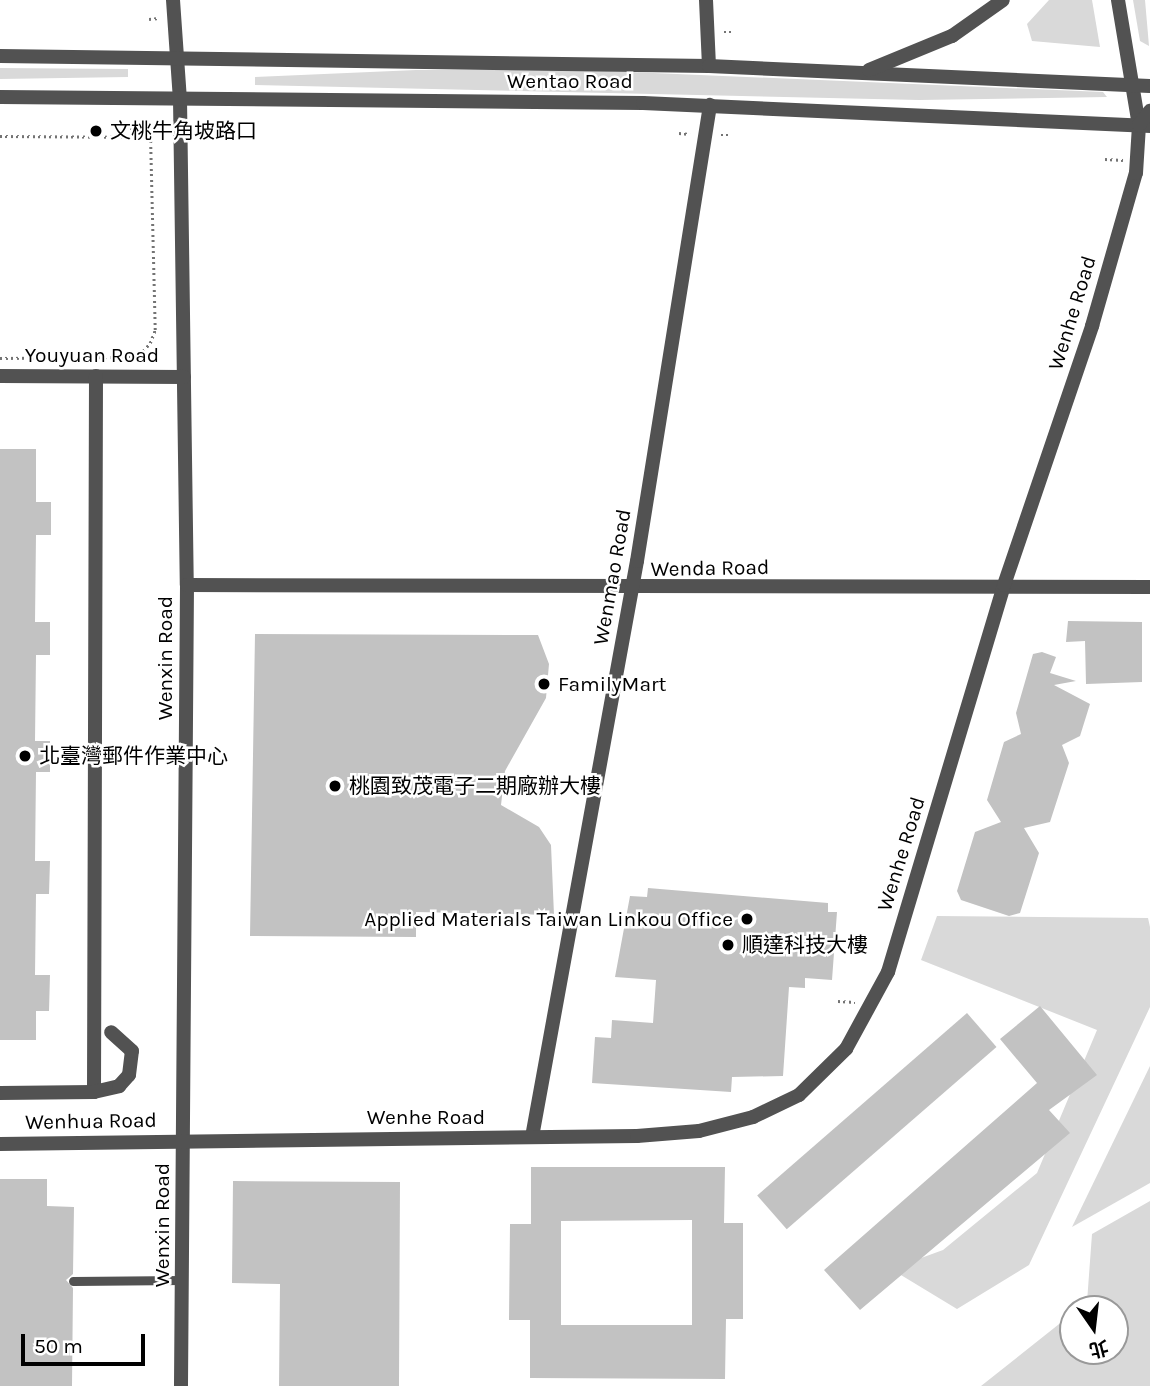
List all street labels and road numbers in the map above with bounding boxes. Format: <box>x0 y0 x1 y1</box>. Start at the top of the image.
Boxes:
street label: Wentao Road <box>507 68 633 94</box>
street label: Wenhe Road <box>1043 253 1101 373</box>
street label: Youyuan Road <box>25 342 159 368</box>
street label: Wenmao Road <box>588 507 636 647</box>
street label: Wenda Road <box>650 554 770 582</box>
street label: Wenxin Road <box>152 596 178 720</box>
street label: Wenhe Road <box>872 794 930 914</box>
street label: Wenhe Road <box>367 1104 485 1130</box>
street label: Wenhua Road <box>25 1107 157 1135</box>
street label: Wenxin Road <box>149 1163 175 1287</box>

